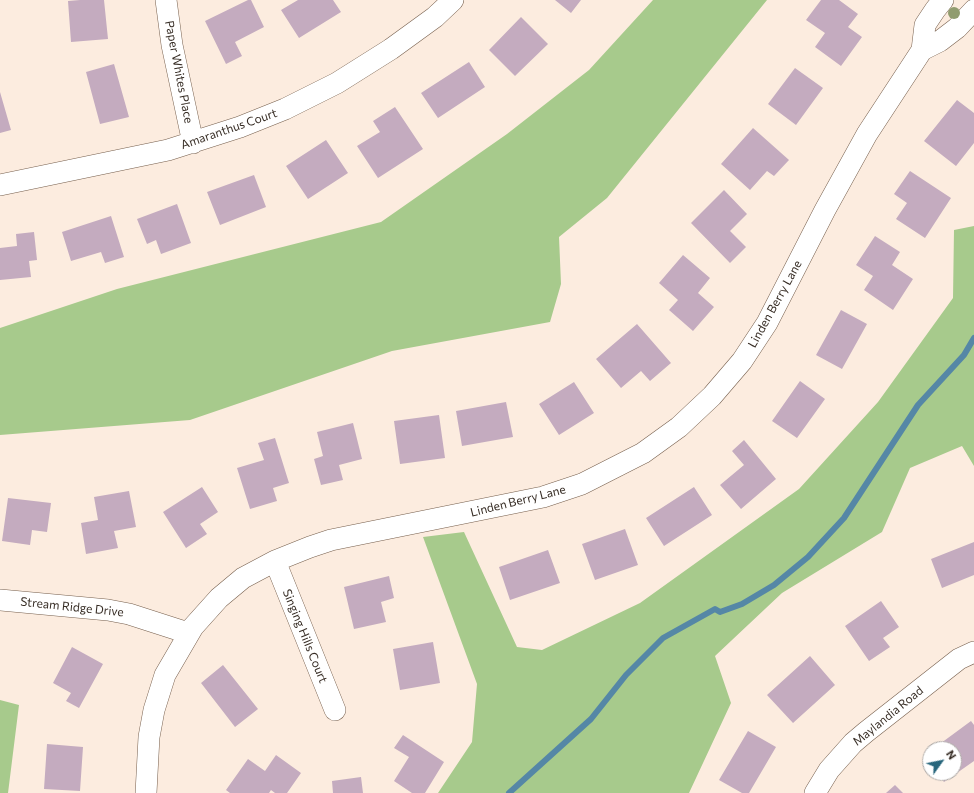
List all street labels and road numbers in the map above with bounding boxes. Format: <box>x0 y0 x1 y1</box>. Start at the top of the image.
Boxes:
street label: Paper Whites Place <box>162 19 196 125</box>
street label: Amaranthus Court <box>179 106 279 152</box>
street label: Linden Berry Lane <box>745 258 805 350</box>
street label: Linden Berry Lane <box>469 482 567 520</box>
street label: Singing Hills Court <box>280 587 330 685</box>
street label: Stream Ridge Drive <box>20 594 124 620</box>
street label: Maylandia Road <box>850 683 926 749</box>

